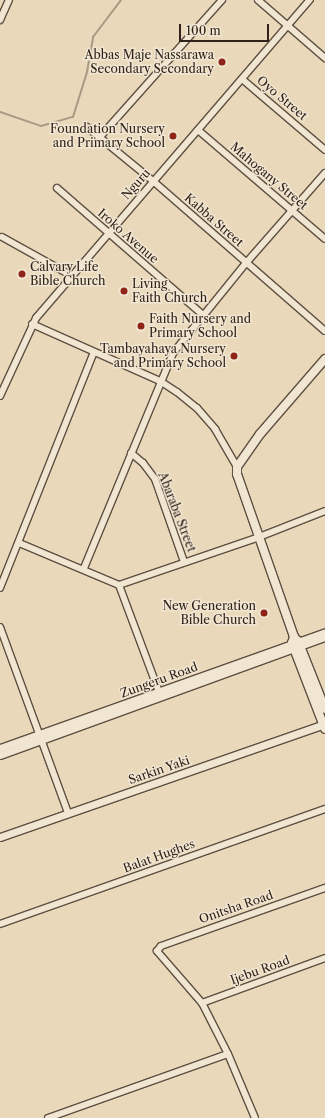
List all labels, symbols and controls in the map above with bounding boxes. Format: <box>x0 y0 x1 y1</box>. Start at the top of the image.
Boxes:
scale bar <box>181 16 271 42</box>
text: 100 m <box>186 23 221 38</box>
place label: Abbas Maje Nassarawa Secondary Secondary <box>85 48 214 76</box>
marker: Abbas Maje Nassarawa Secondary Secondary <box>217 57 227 67</box>
street label: Oyo Street <box>254 73 310 123</box>
place label: Foundation Nursery and Primary School <box>50 122 165 150</box>
marker: Foundation Nursery and Primary School <box>168 131 178 141</box>
street label: Mahogany Street <box>227 139 311 213</box>
street label: Nguru <box>119 166 153 202</box>
street label: Kabba Street <box>181 190 247 250</box>
street label: Iroko Avenue <box>94 205 162 267</box>
place label: Calvary Life Bible Church <box>30 260 106 288</box>
marker: Calvary Life Bible Church <box>17 269 27 279</box>
place label: Living Faith Church <box>132 277 207 305</box>
marker: Living Faith Church <box>119 286 129 296</box>
place label: Faith Nursery and Primary School <box>149 312 251 340</box>
marker: Faith Nursery and Primary School <box>136 321 146 331</box>
place label: Tambayahaya Nursery and Primary School <box>100 342 226 370</box>
marker: Tambayahaya Nursery and Primary School <box>229 351 239 361</box>
street label: Abaraba Street <box>155 470 199 554</box>
place label: New Generation Bible Church <box>162 599 256 627</box>
marker: New Generation Bible Church <box>259 608 269 618</box>
street label: Zungeru Road <box>118 659 200 701</box>
street label: Sarkin Yaki <box>126 753 192 787</box>
street label: Balat Hughes <box>121 836 197 876</box>
street label: Onitsha Road <box>197 888 275 926</box>
street label: Ijebu Road <box>228 953 292 987</box>

